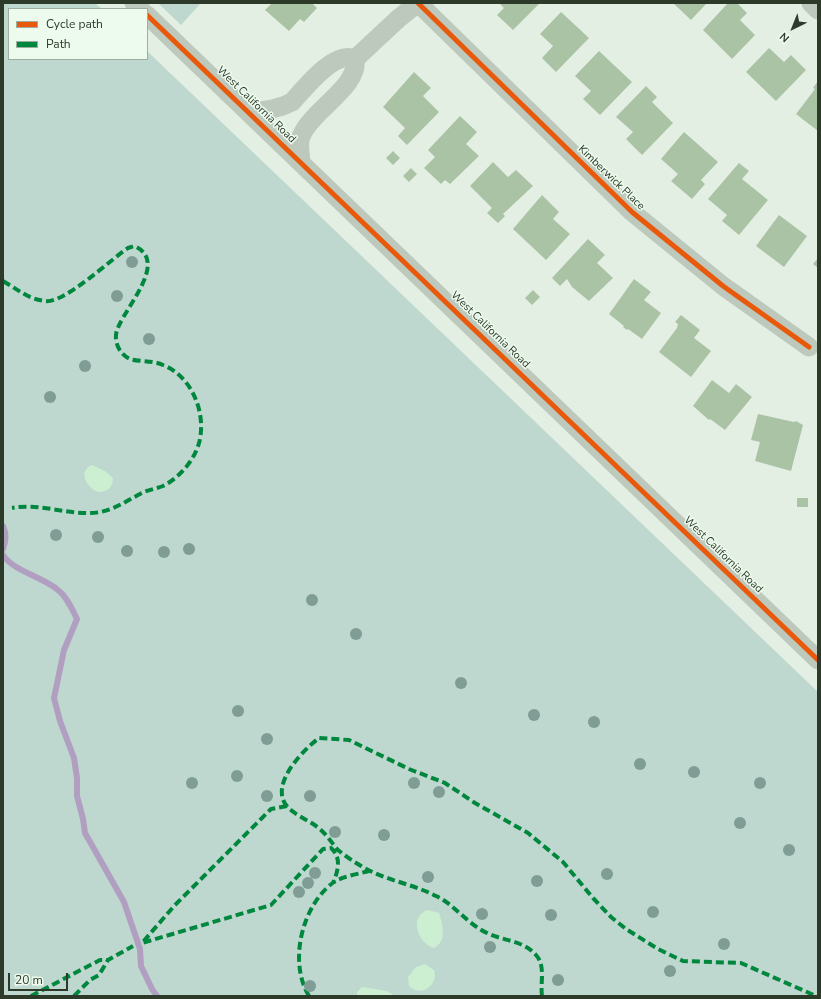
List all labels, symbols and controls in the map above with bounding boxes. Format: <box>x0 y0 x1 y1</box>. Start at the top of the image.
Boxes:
legend <box>8 8 148 60</box>
north arrow <box>773 8 813 48</box>
text: Cycle path <box>46 16 103 32</box>
text: N <box>776 29 793 45</box>
text: Path <box>46 36 71 52</box>
street label: West California Road <box>214 64 298 146</box>
street label: Kimberwick Place <box>575 143 647 213</box>
street label: West California Road <box>448 289 532 371</box>
street label: West California Road <box>681 514 765 596</box>
scale bar <box>10 965 70 991</box>
text: 20 m <box>15 972 43 988</box>

